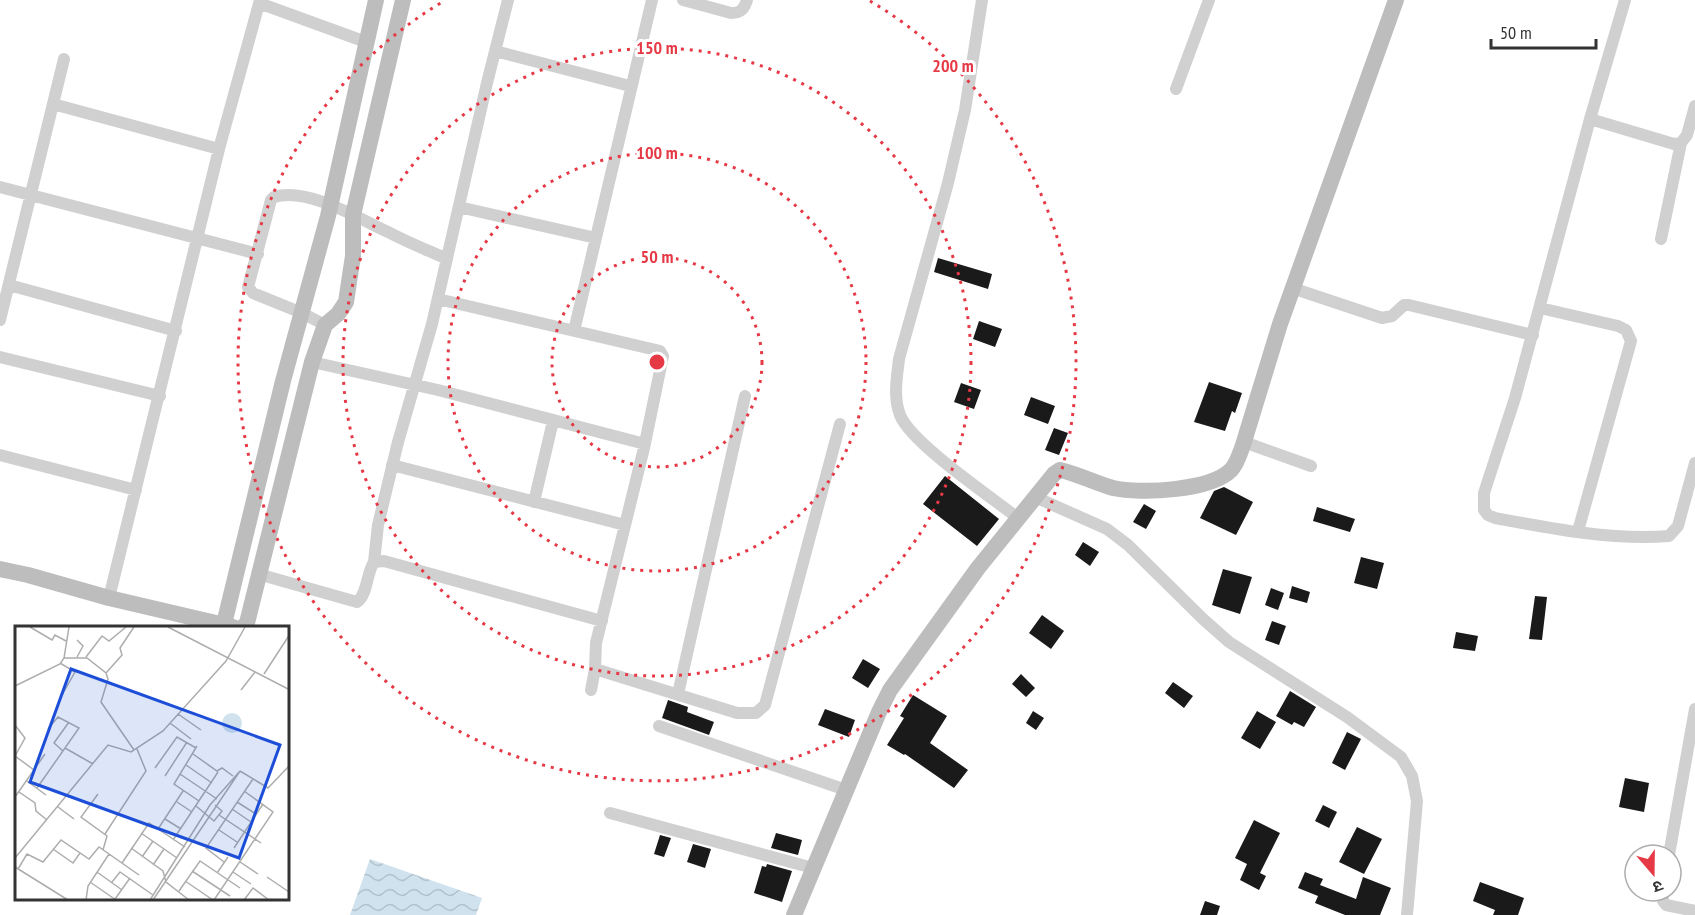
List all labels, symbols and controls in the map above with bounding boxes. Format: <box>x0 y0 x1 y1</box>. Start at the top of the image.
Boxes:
scale bar <box>1491 12 1596 50</box>
text: 50 m <box>1500 21 1532 44</box>
text: 150 m <box>636 36 678 59</box>
text: 200 m <box>932 54 974 77</box>
text: 100 m <box>636 141 678 164</box>
text: 50 m <box>641 245 673 268</box>
centre of rings <box>647 352 667 372</box>
inset map <box>15 626 290 900</box>
north arrow <box>1623 843 1683 903</box>
text: उ <box>1650 876 1666 898</box>

